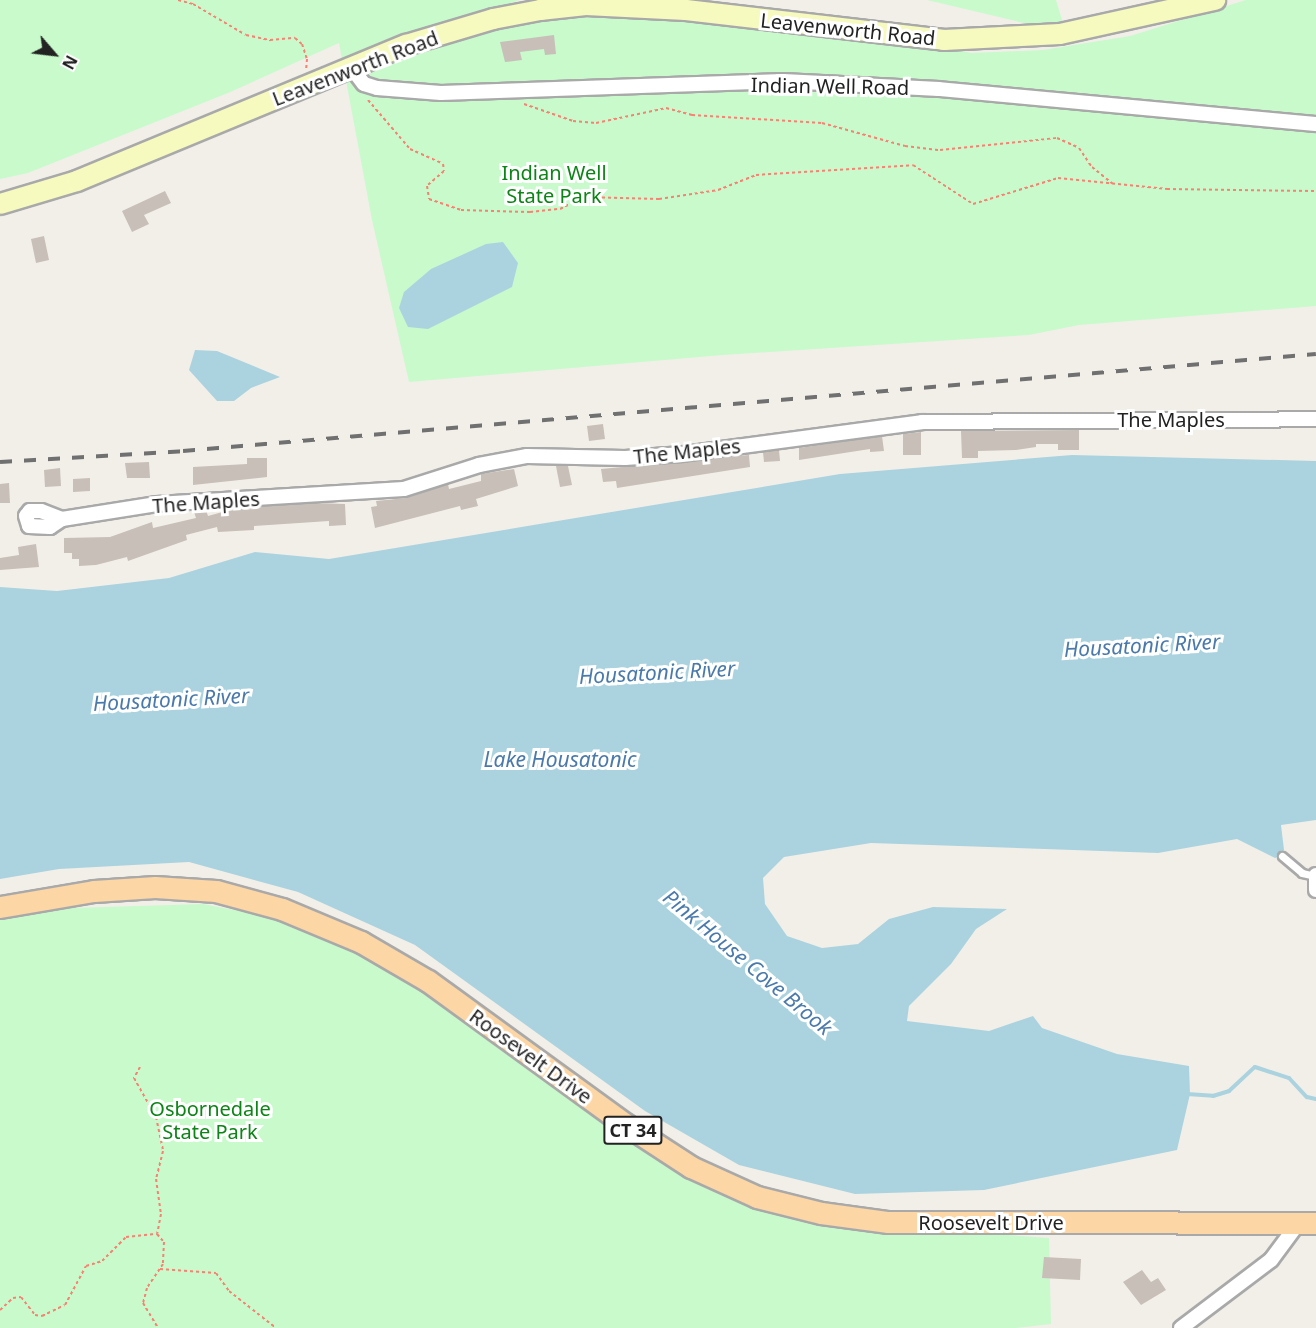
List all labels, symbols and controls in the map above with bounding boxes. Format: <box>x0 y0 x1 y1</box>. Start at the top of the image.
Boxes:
street label: Leavenworth Road <box>759 8 937 50</box>
north arrow <box>24 24 84 84</box>
street label: Leavenworth Road <box>269 25 441 111</box>
text: N <box>57 52 83 73</box>
street label: Indian Well Road <box>751 73 909 99</box>
park label: Indian Well State Park <box>501 161 607 208</box>
street label: The Maples <box>1117 407 1225 431</box>
street label: The Maples <box>632 433 742 469</box>
street label: The Maples <box>151 486 261 518</box>
water label: Housatonic River <box>1063 628 1221 662</box>
water label: Housatonic River <box>578 655 736 689</box>
water label: Housatonic River <box>92 682 250 716</box>
water label: Lake Housatonic <box>483 746 637 772</box>
water label: Pink House Cove Brook <box>658 884 838 1040</box>
street label: Roosevelt Drive <box>465 1004 597 1108</box>
park label: Osbornedale State Park <box>149 1096 271 1143</box>
road number: CT 34 <box>603 1115 663 1145</box>
street label: Roosevelt Drive <box>918 1210 1064 1234</box>

